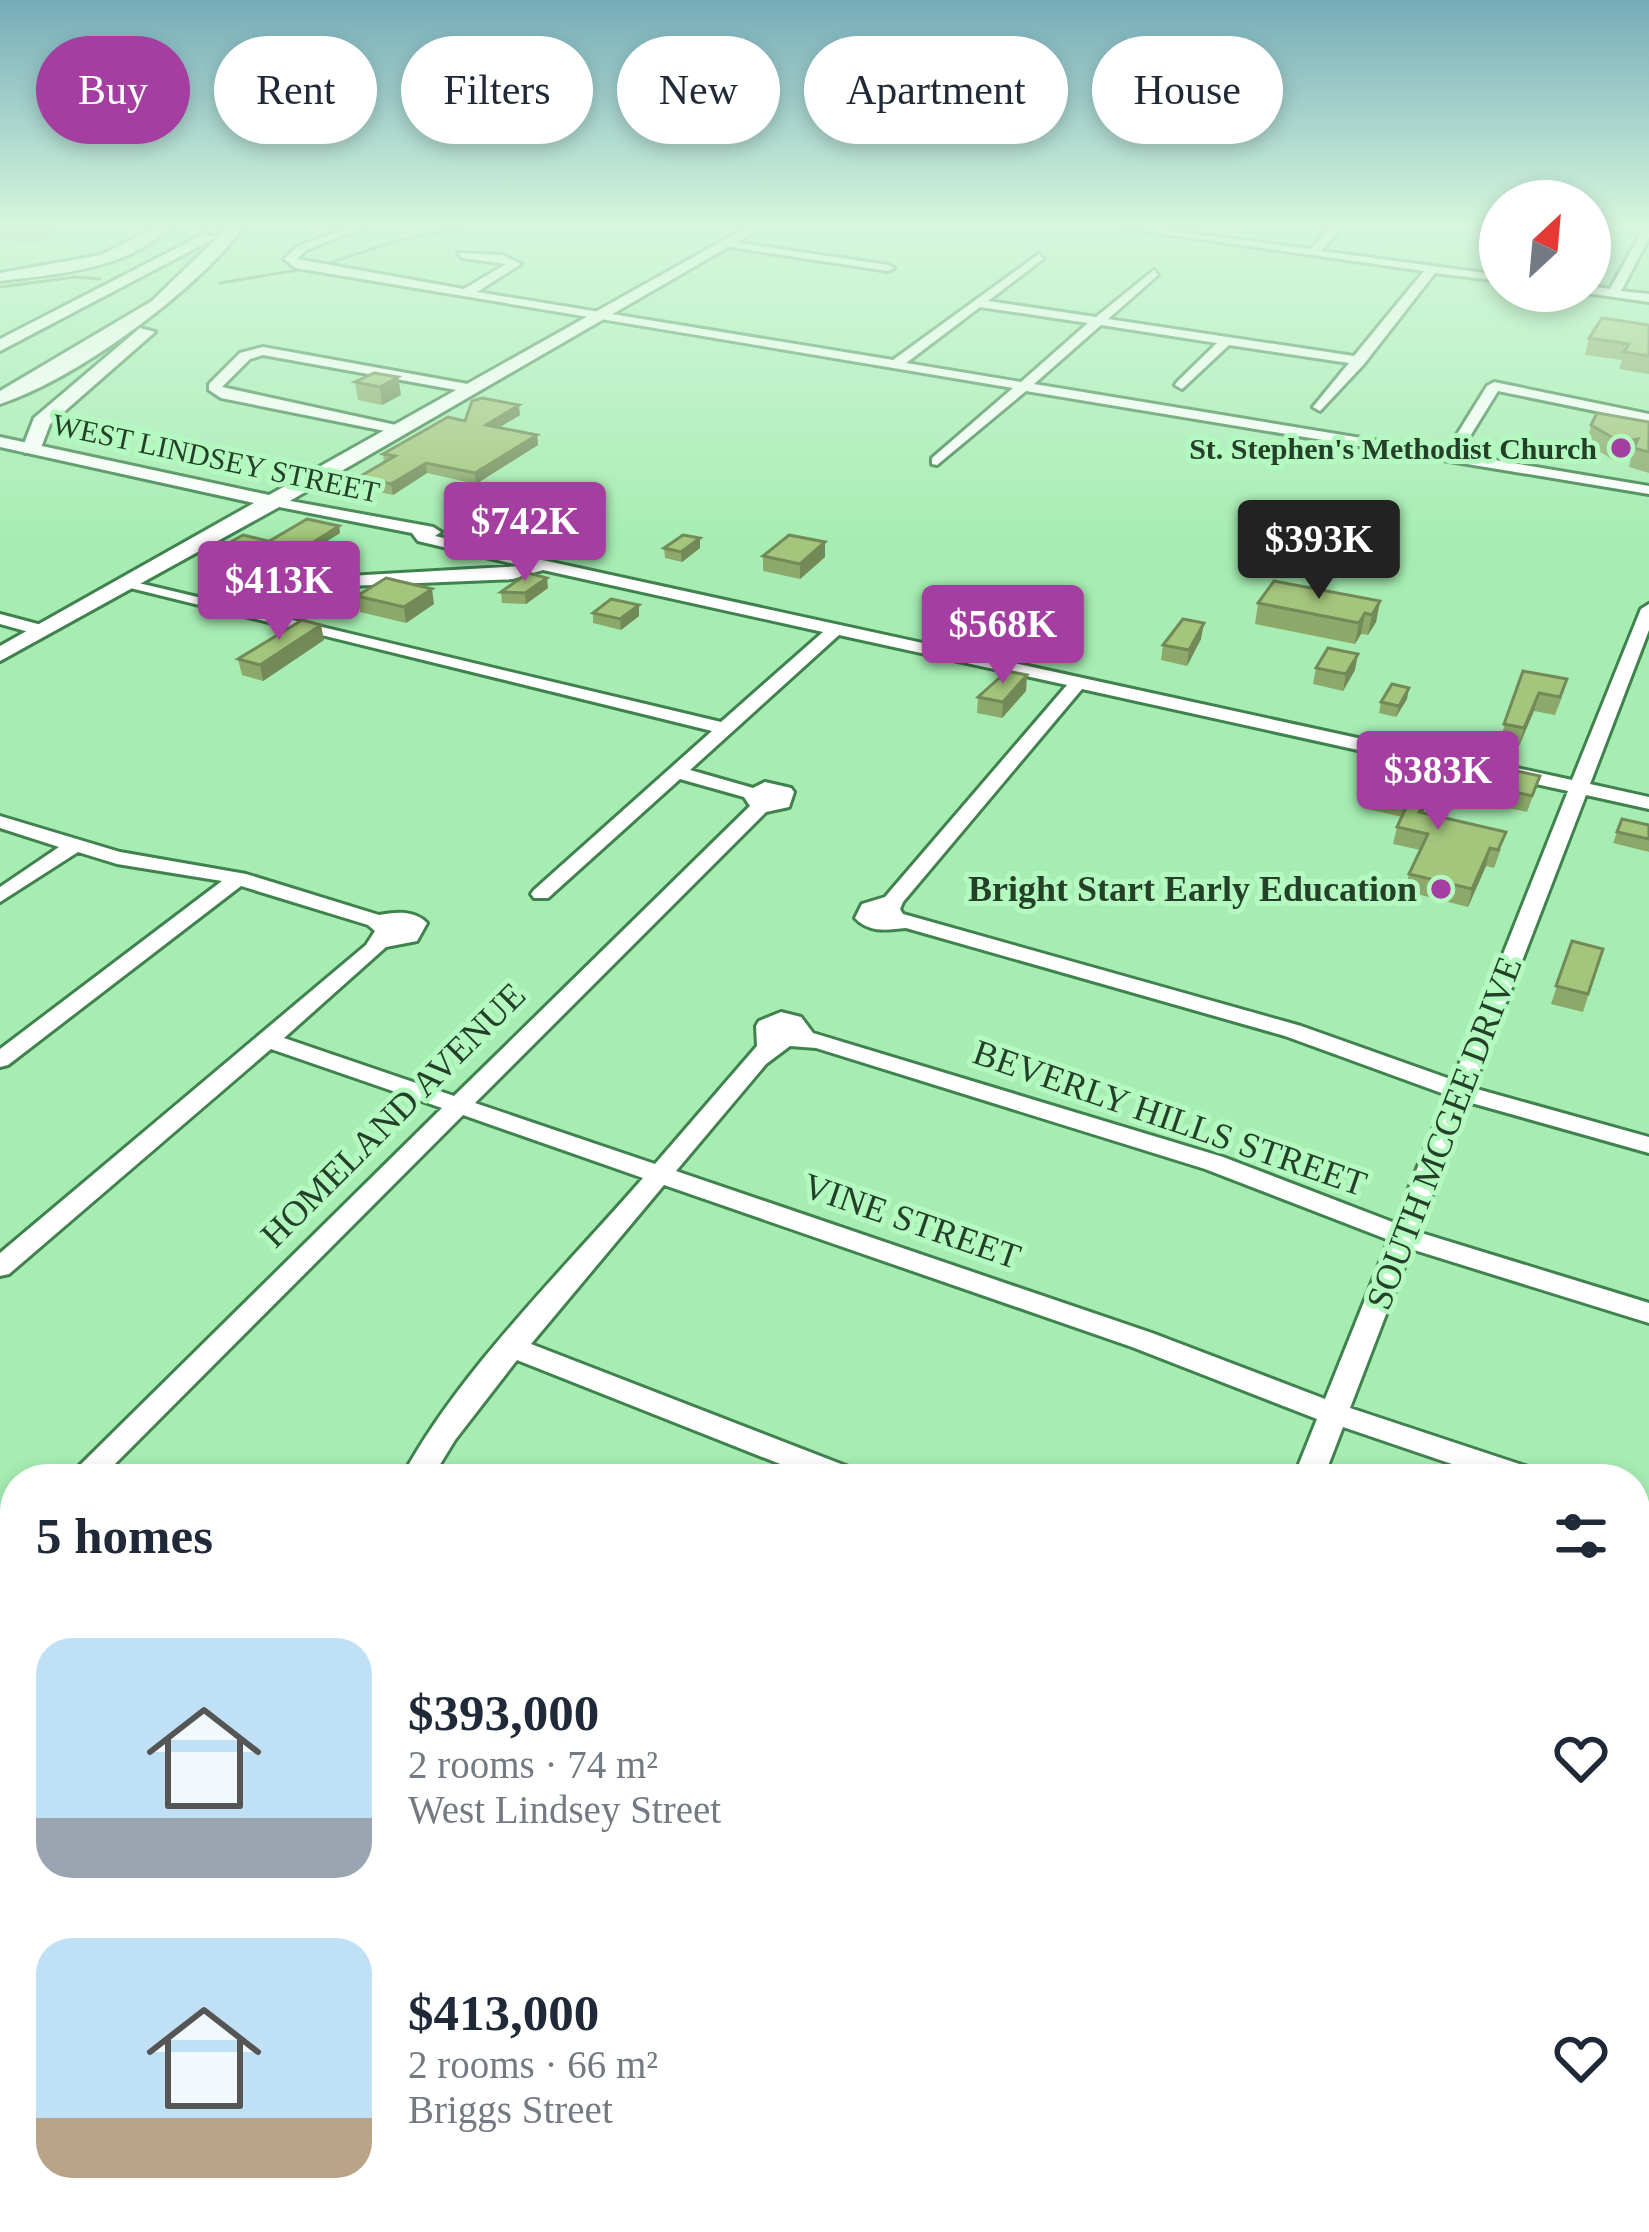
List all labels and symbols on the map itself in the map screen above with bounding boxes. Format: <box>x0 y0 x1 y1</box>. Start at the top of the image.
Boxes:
north arrow <box>1479 180 1611 312</box>
street label: WEST LINDSEY STREET <box>50 407 382 509</box>
place label: St. Stephen's Methodist Church <box>1189 432 1597 465</box>
marker: St. Stephen's Methodist Church <box>1608 435 1634 461</box>
pin: $742K <box>441 482 609 584</box>
pin: $393K <box>1235 500 1403 602</box>
pin: $413K <box>195 541 363 643</box>
pin: $568K <box>919 585 1087 687</box>
pin: $383K <box>1354 731 1522 833</box>
place label: Bright Start Early Education <box>968 869 1417 909</box>
marker: Bright Start Early Education <box>1428 876 1454 902</box>
street label: SOUTH MCGEE DRIVE <box>1358 951 1530 1315</box>
street label: HOMELAND AVENUE <box>253 975 533 1255</box>
street label: BEVERLY HILLS STREET <box>968 1032 1372 1204</box>
street label: VINE STREET <box>798 1165 1026 1277</box>

